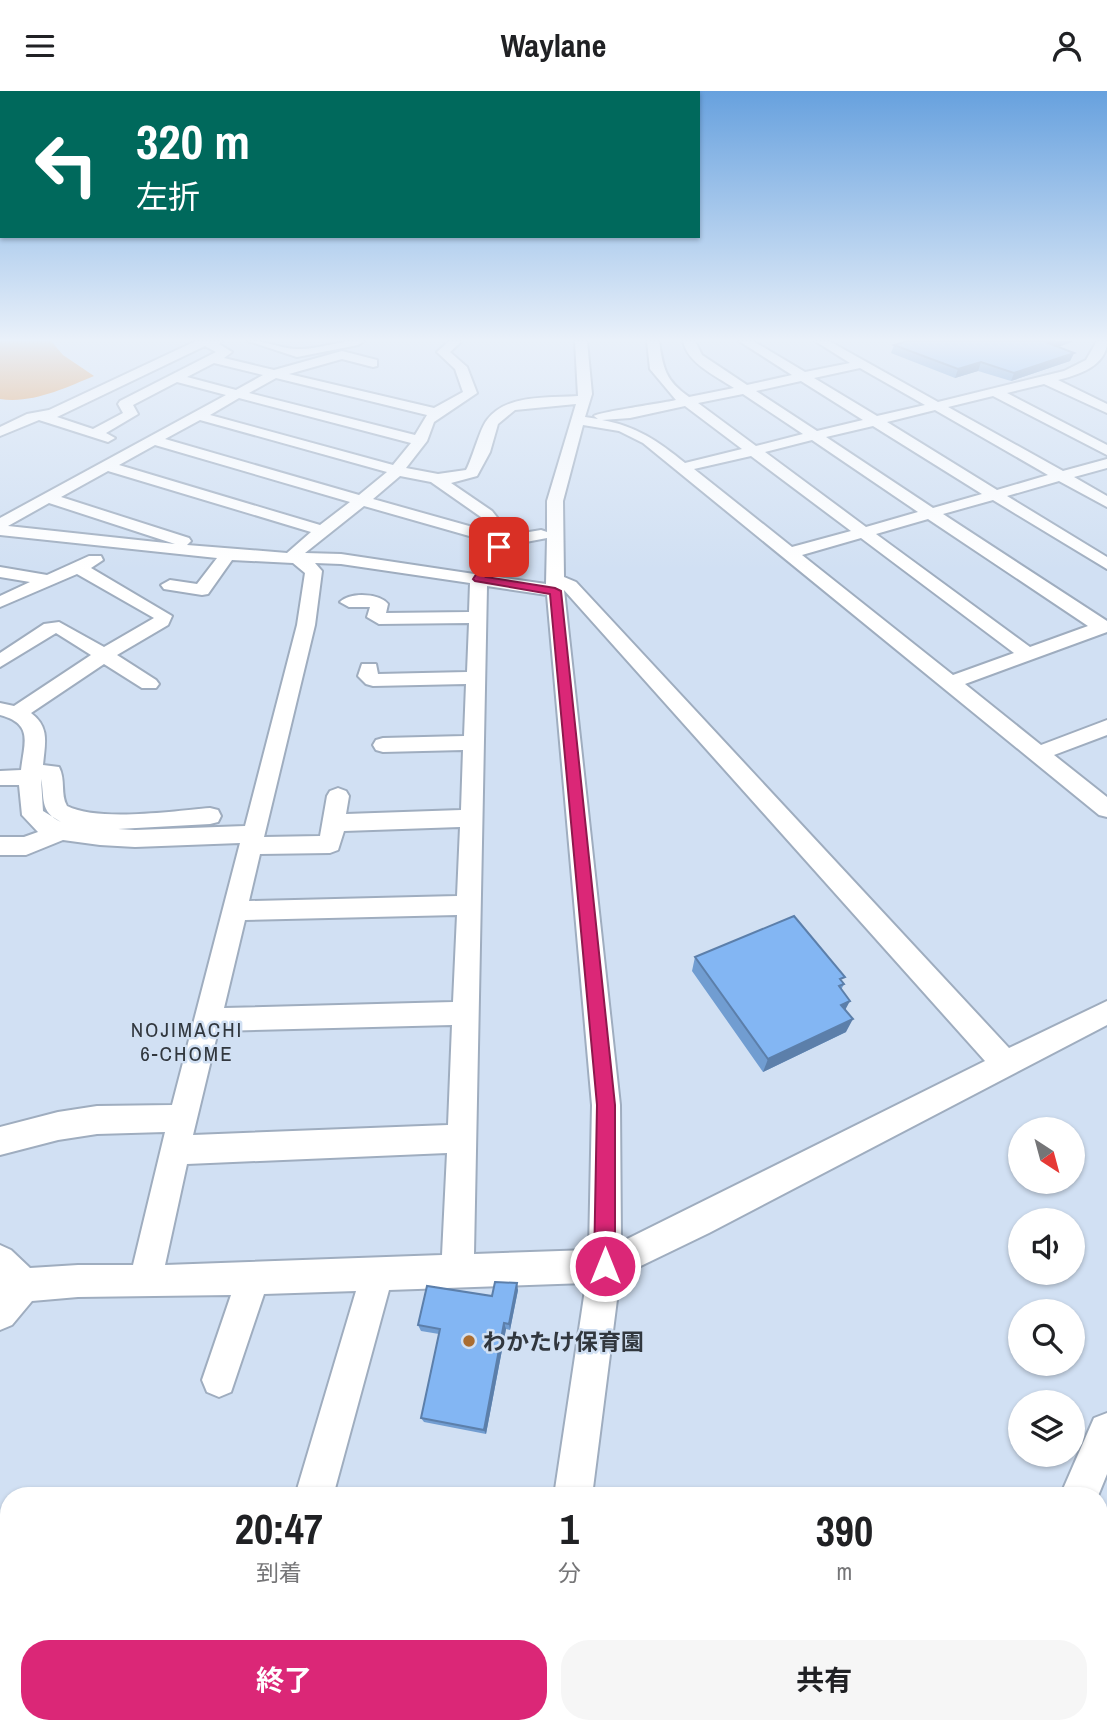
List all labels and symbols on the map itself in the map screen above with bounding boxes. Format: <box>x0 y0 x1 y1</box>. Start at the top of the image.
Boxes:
pin <box>469 517 529 577</box>
district label: NOJIMACHI 6-CHOME <box>131 1015 243 1068</box>
north arrow <box>1008 1117 1085 1193</box>
position arrow <box>568 1229 642 1303</box>
place label: わかたけ保育園 <box>483 1326 644 1357</box>
marker: わかたけ保育園 <box>461 1333 477 1349</box>

